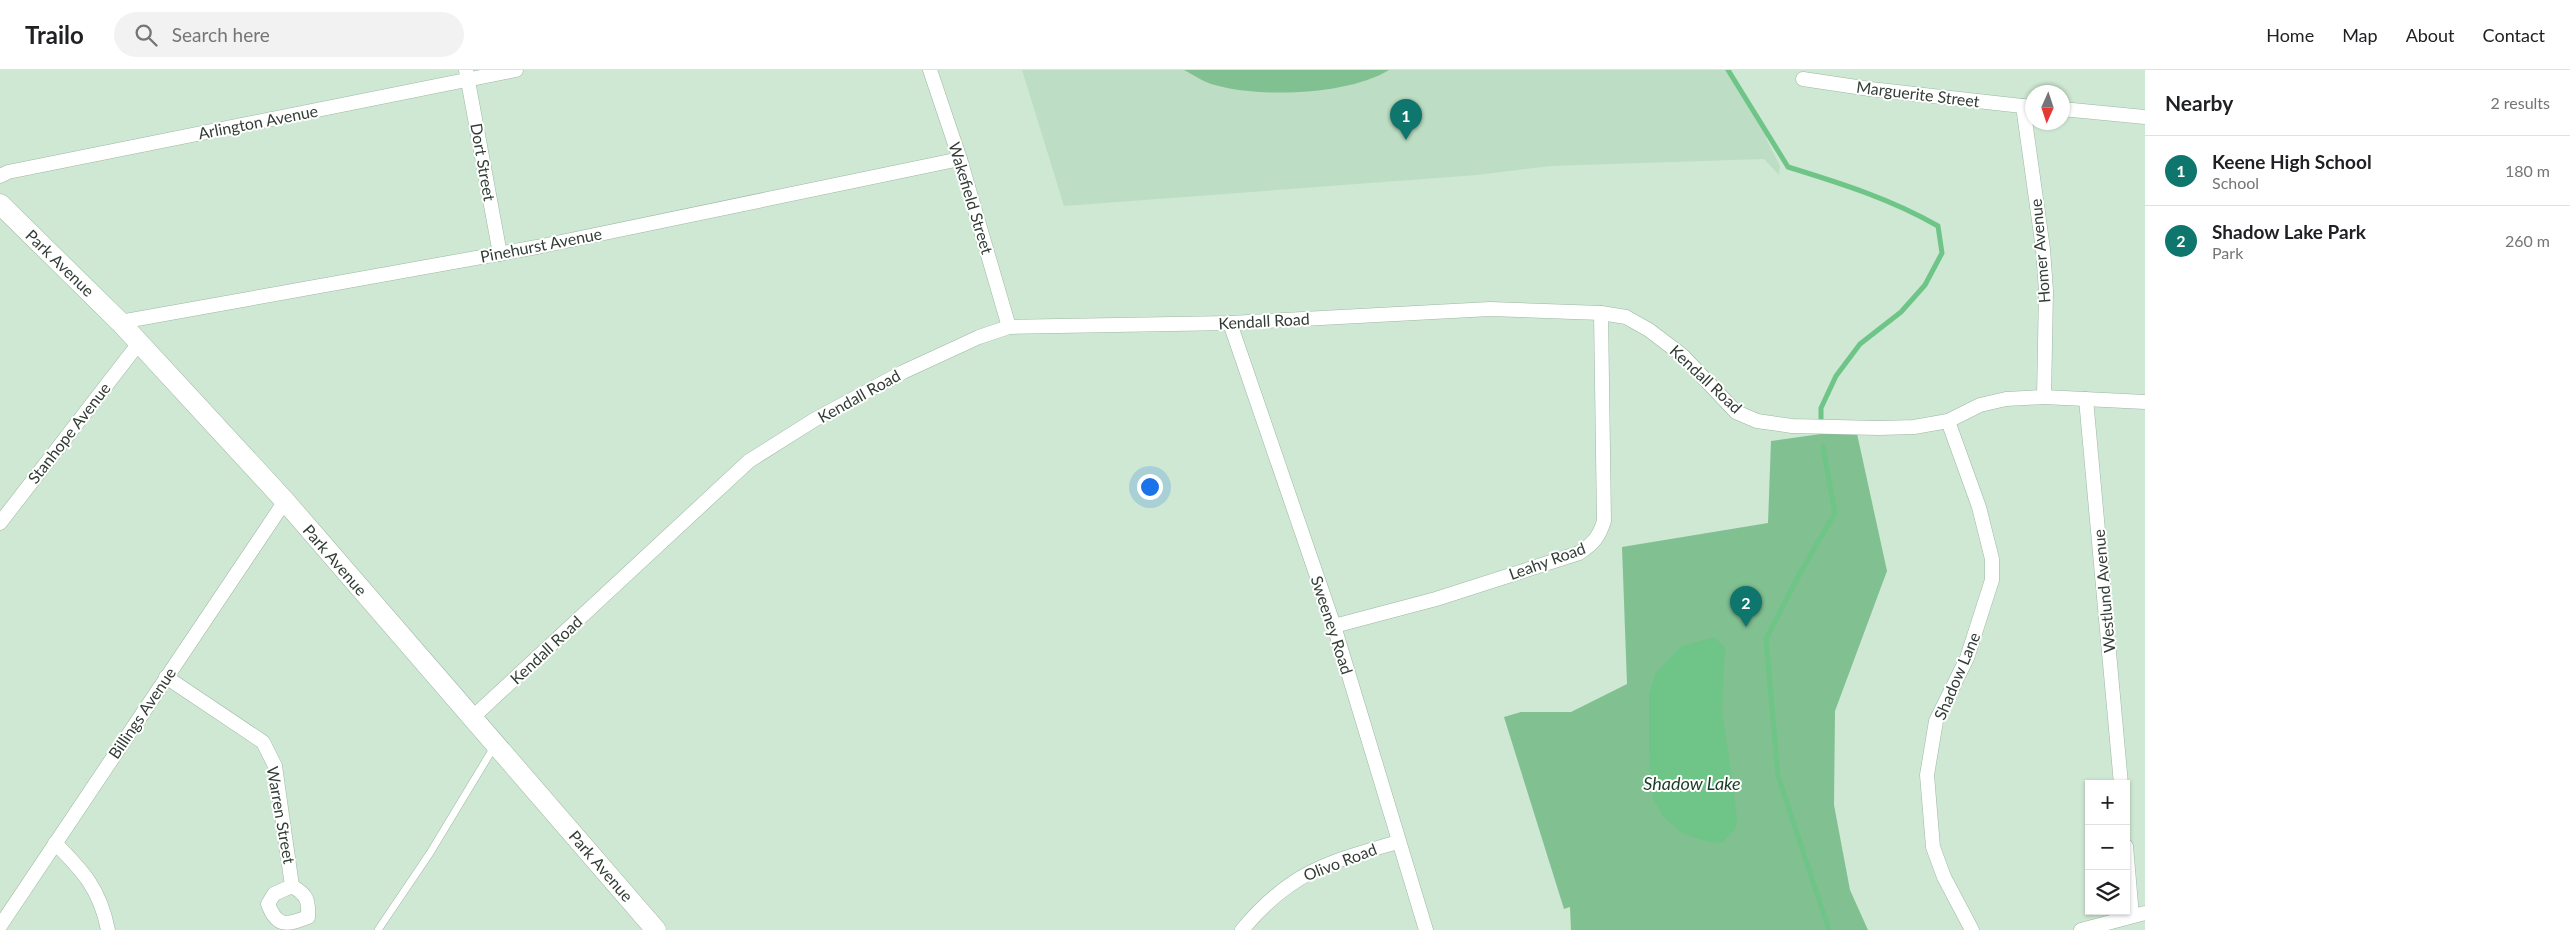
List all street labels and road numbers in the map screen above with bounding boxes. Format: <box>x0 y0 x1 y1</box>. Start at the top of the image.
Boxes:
street label: Marguerite Street <box>1855 77 1981 111</box>
street label: Arlington Avenue <box>196 101 319 142</box>
street label: Dort Street <box>467 121 500 203</box>
street label: Wakefield Street <box>945 139 998 256</box>
street label: Homer Avenue <box>2025 198 2054 304</box>
street label: Pinehurst Avenue <box>478 223 603 266</box>
street label: Park Avenue <box>22 225 99 300</box>
street label: Kendall Road <box>1218 309 1310 332</box>
street label: Kendall Road <box>1666 341 1746 417</box>
street label: Kendall Road <box>814 365 903 426</box>
street label: Stanhope Avenue <box>23 378 114 487</box>
street label: Park Avenue <box>299 520 371 599</box>
street label: Westlund Avenue <box>2089 529 2118 654</box>
street label: Leahy Road <box>1506 538 1588 583</box>
street label: Sweeney Road <box>1308 573 1357 676</box>
street label: Kendall Road <box>506 612 586 688</box>
street label: Shadow Lane <box>1930 629 1983 722</box>
street label: Billings Avenue <box>104 663 179 762</box>
street label: Warren Street <box>264 765 299 865</box>
street label: Park Avenue <box>565 826 637 905</box>
street label: Olivo Road <box>1300 839 1379 884</box>

